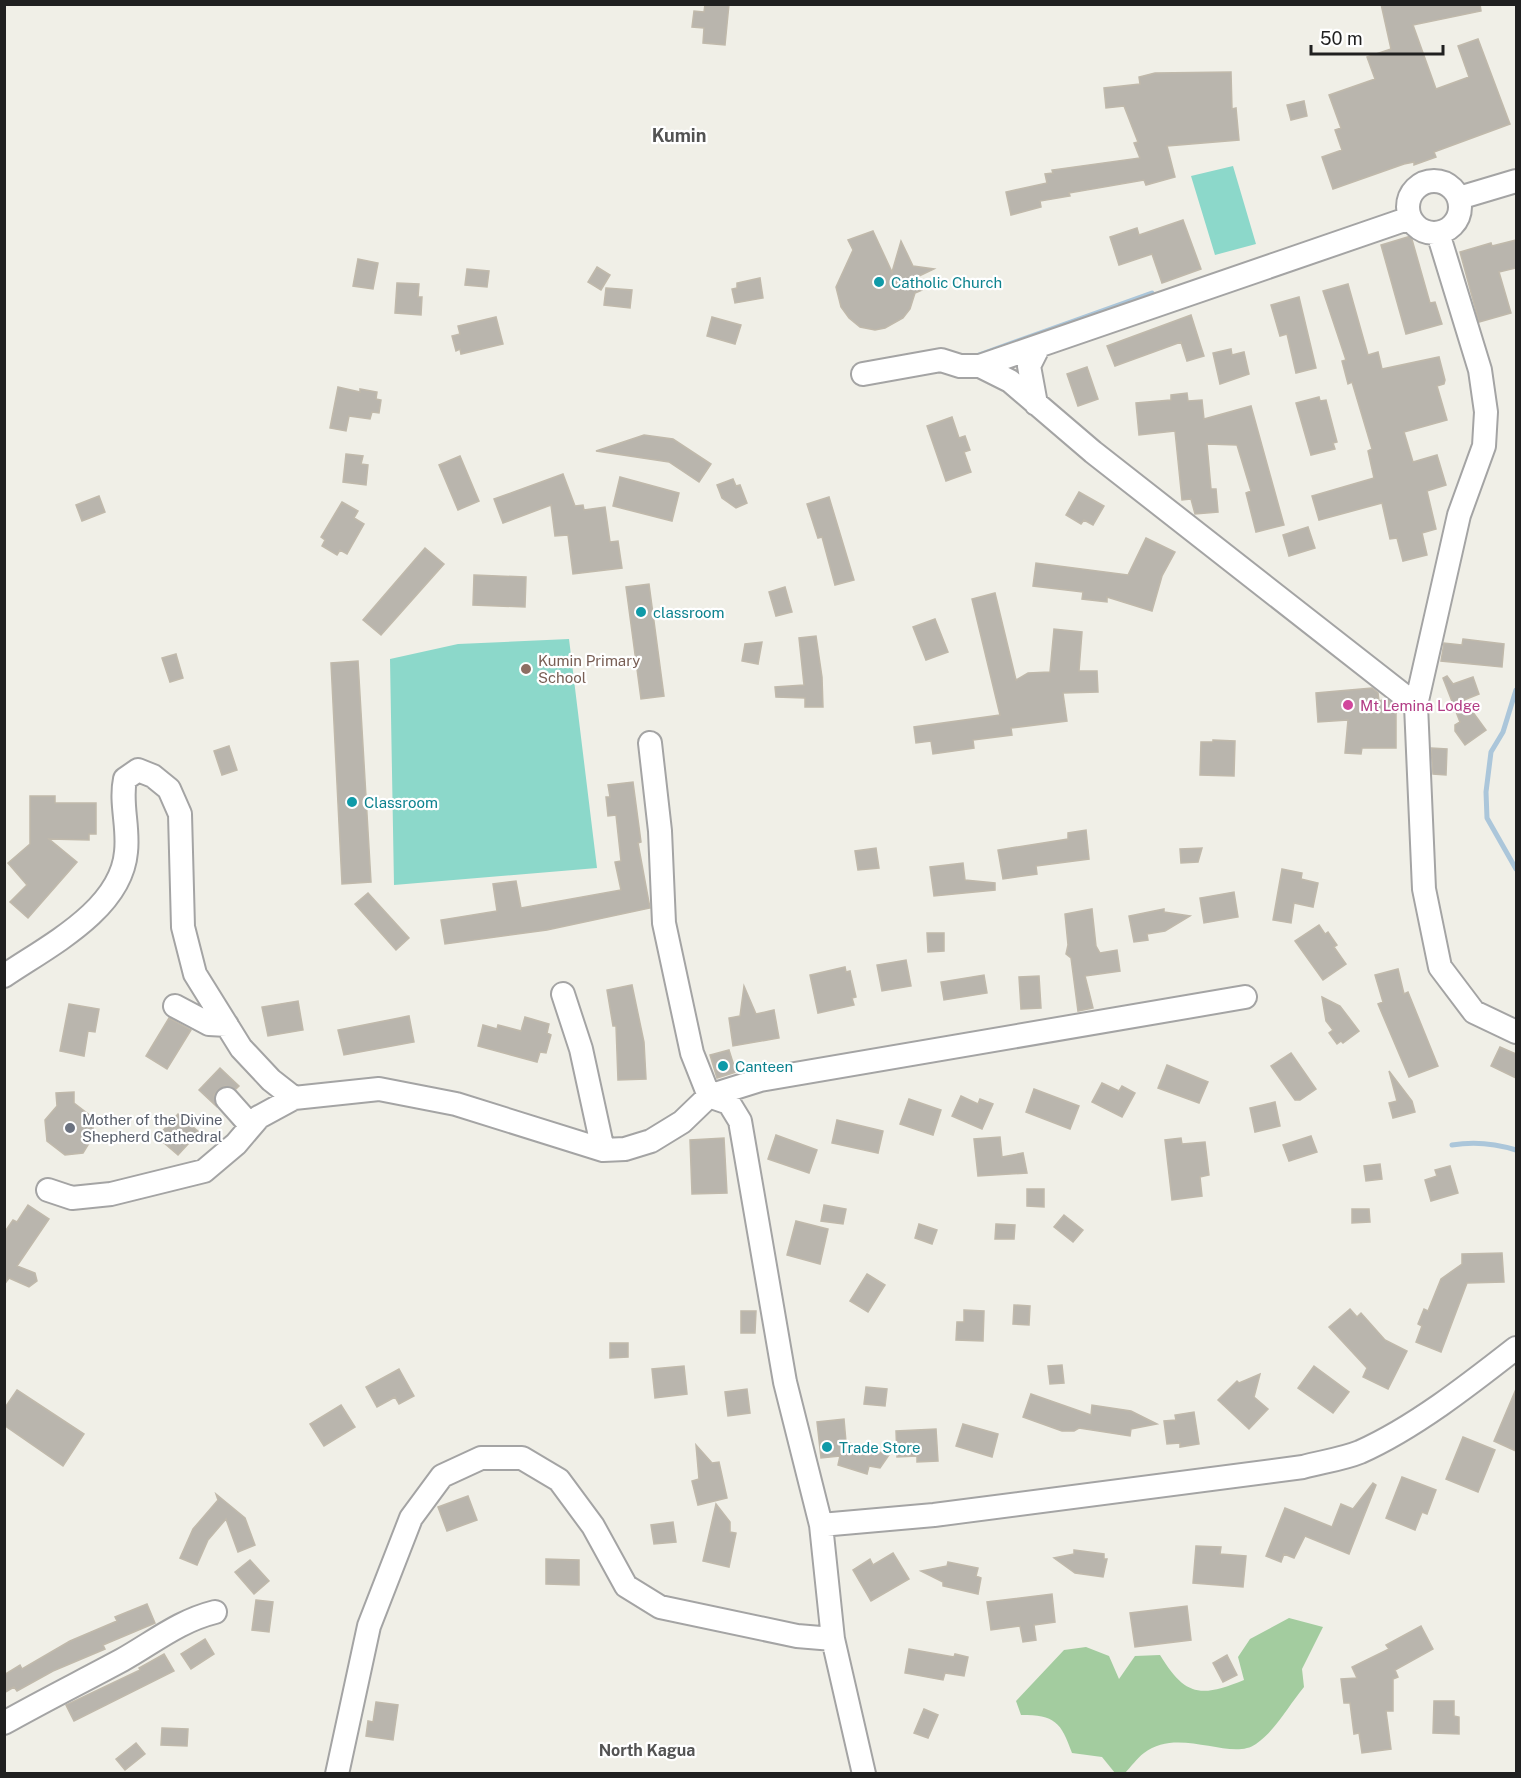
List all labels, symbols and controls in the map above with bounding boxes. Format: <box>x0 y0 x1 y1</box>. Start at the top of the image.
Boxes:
scale bar <box>1311 18 1443 56</box>
text: 50 m <box>1320 28 1363 49</box>
district label: Kumin <box>652 125 706 146</box>
place label: Catholic Church <box>891 274 1002 291</box>
marker: Catholic Church <box>872 275 886 289</box>
place label: classroom <box>653 604 725 621</box>
marker: classroom <box>634 605 648 619</box>
place label: Kumin Primary School <box>538 652 640 686</box>
marker: Kumin Primary School <box>519 662 533 676</box>
place label: Mt Lemina Lodge <box>1360 697 1480 714</box>
marker: Mt Lemina Lodge <box>1341 698 1355 712</box>
place label: Classroom <box>364 794 438 811</box>
marker: Classroom <box>345 795 359 809</box>
place label: Canteen <box>735 1058 793 1075</box>
marker: Canteen <box>716 1059 730 1073</box>
place label: Mother of the Divine Shepherd Cathedral <box>82 1111 223 1145</box>
marker: Mother of the Divine Shepherd Cathedral <box>63 1121 77 1135</box>
place label: Trade Store <box>839 1439 920 1456</box>
marker: Trade Store <box>820 1440 834 1454</box>
district label: North Kagua <box>599 1741 695 1760</box>

